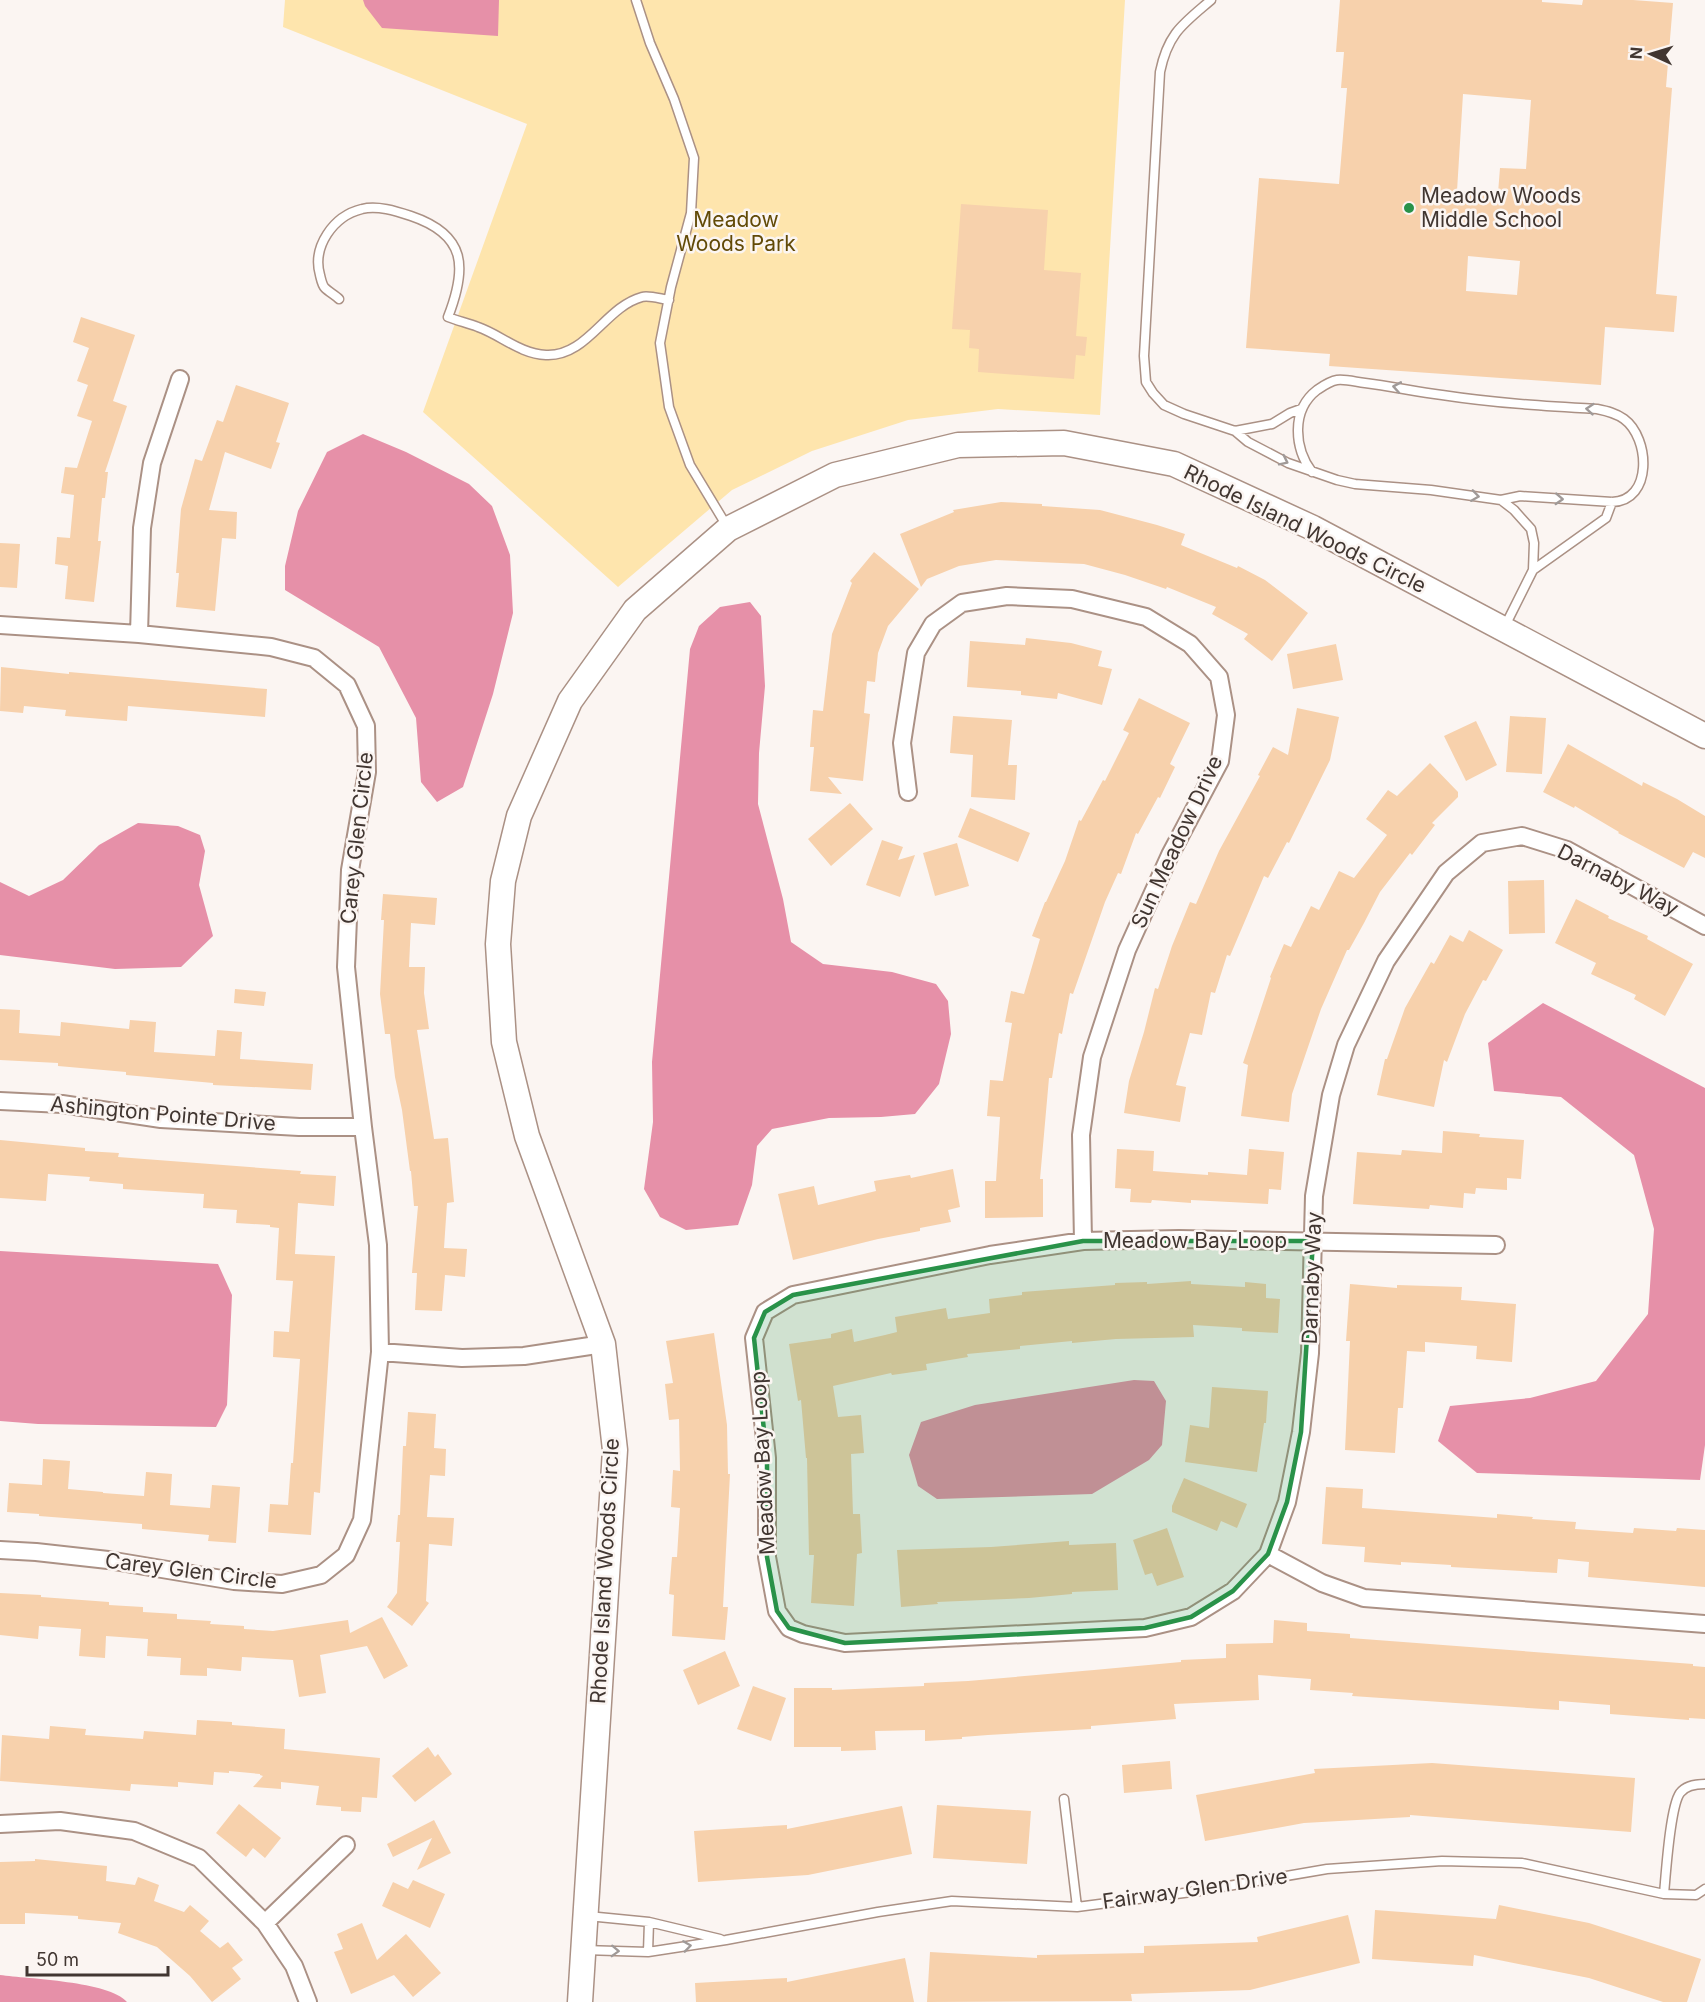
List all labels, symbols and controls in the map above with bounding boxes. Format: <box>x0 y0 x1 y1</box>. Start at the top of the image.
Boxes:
north arrow <box>1621 24 1681 84</box>
text: N <box>1626 46 1646 60</box>
place label: Meadow Woods Middle School <box>1421 183 1581 232</box>
marker: Meadow Woods Middle School <box>1402 201 1416 215</box>
park label: Meadow Woods Park <box>676 207 796 256</box>
one-way arrow <box>1392 381 1402 394</box>
one-way arrow <box>1586 403 1595 416</box>
one-way arrow <box>1278 454 1289 465</box>
street label: Rhode Island Woods Circle <box>1180 459 1430 598</box>
one-way arrow <box>1470 490 1480 502</box>
one-way arrow <box>1555 492 1564 505</box>
street label: Carey Glen Circle <box>335 751 378 925</box>
street label: Sun Meadow Drive <box>1126 751 1228 932</box>
street label: Darnaby Way <box>1554 838 1683 921</box>
street label: Ashington Pointe Drive <box>49 1091 277 1136</box>
street label: Darnaby Way <box>1297 1211 1326 1345</box>
street label: Meadow Bay Loop <box>1103 1228 1287 1253</box>
street label: Meadow Bay Loop <box>745 1370 780 1556</box>
street label: Rhode Island Woods Circle <box>585 1437 624 1705</box>
street label: Carey Glen Circle <box>104 1548 278 1593</box>
street label: Fairway Glen Drive <box>1101 1863 1289 1914</box>
scale bar <box>27 1939 168 1977</box>
one-way arrow <box>682 1941 691 1953</box>
one-way arrow <box>611 1945 620 1957</box>
text: 50 m <box>36 1949 79 1970</box>

